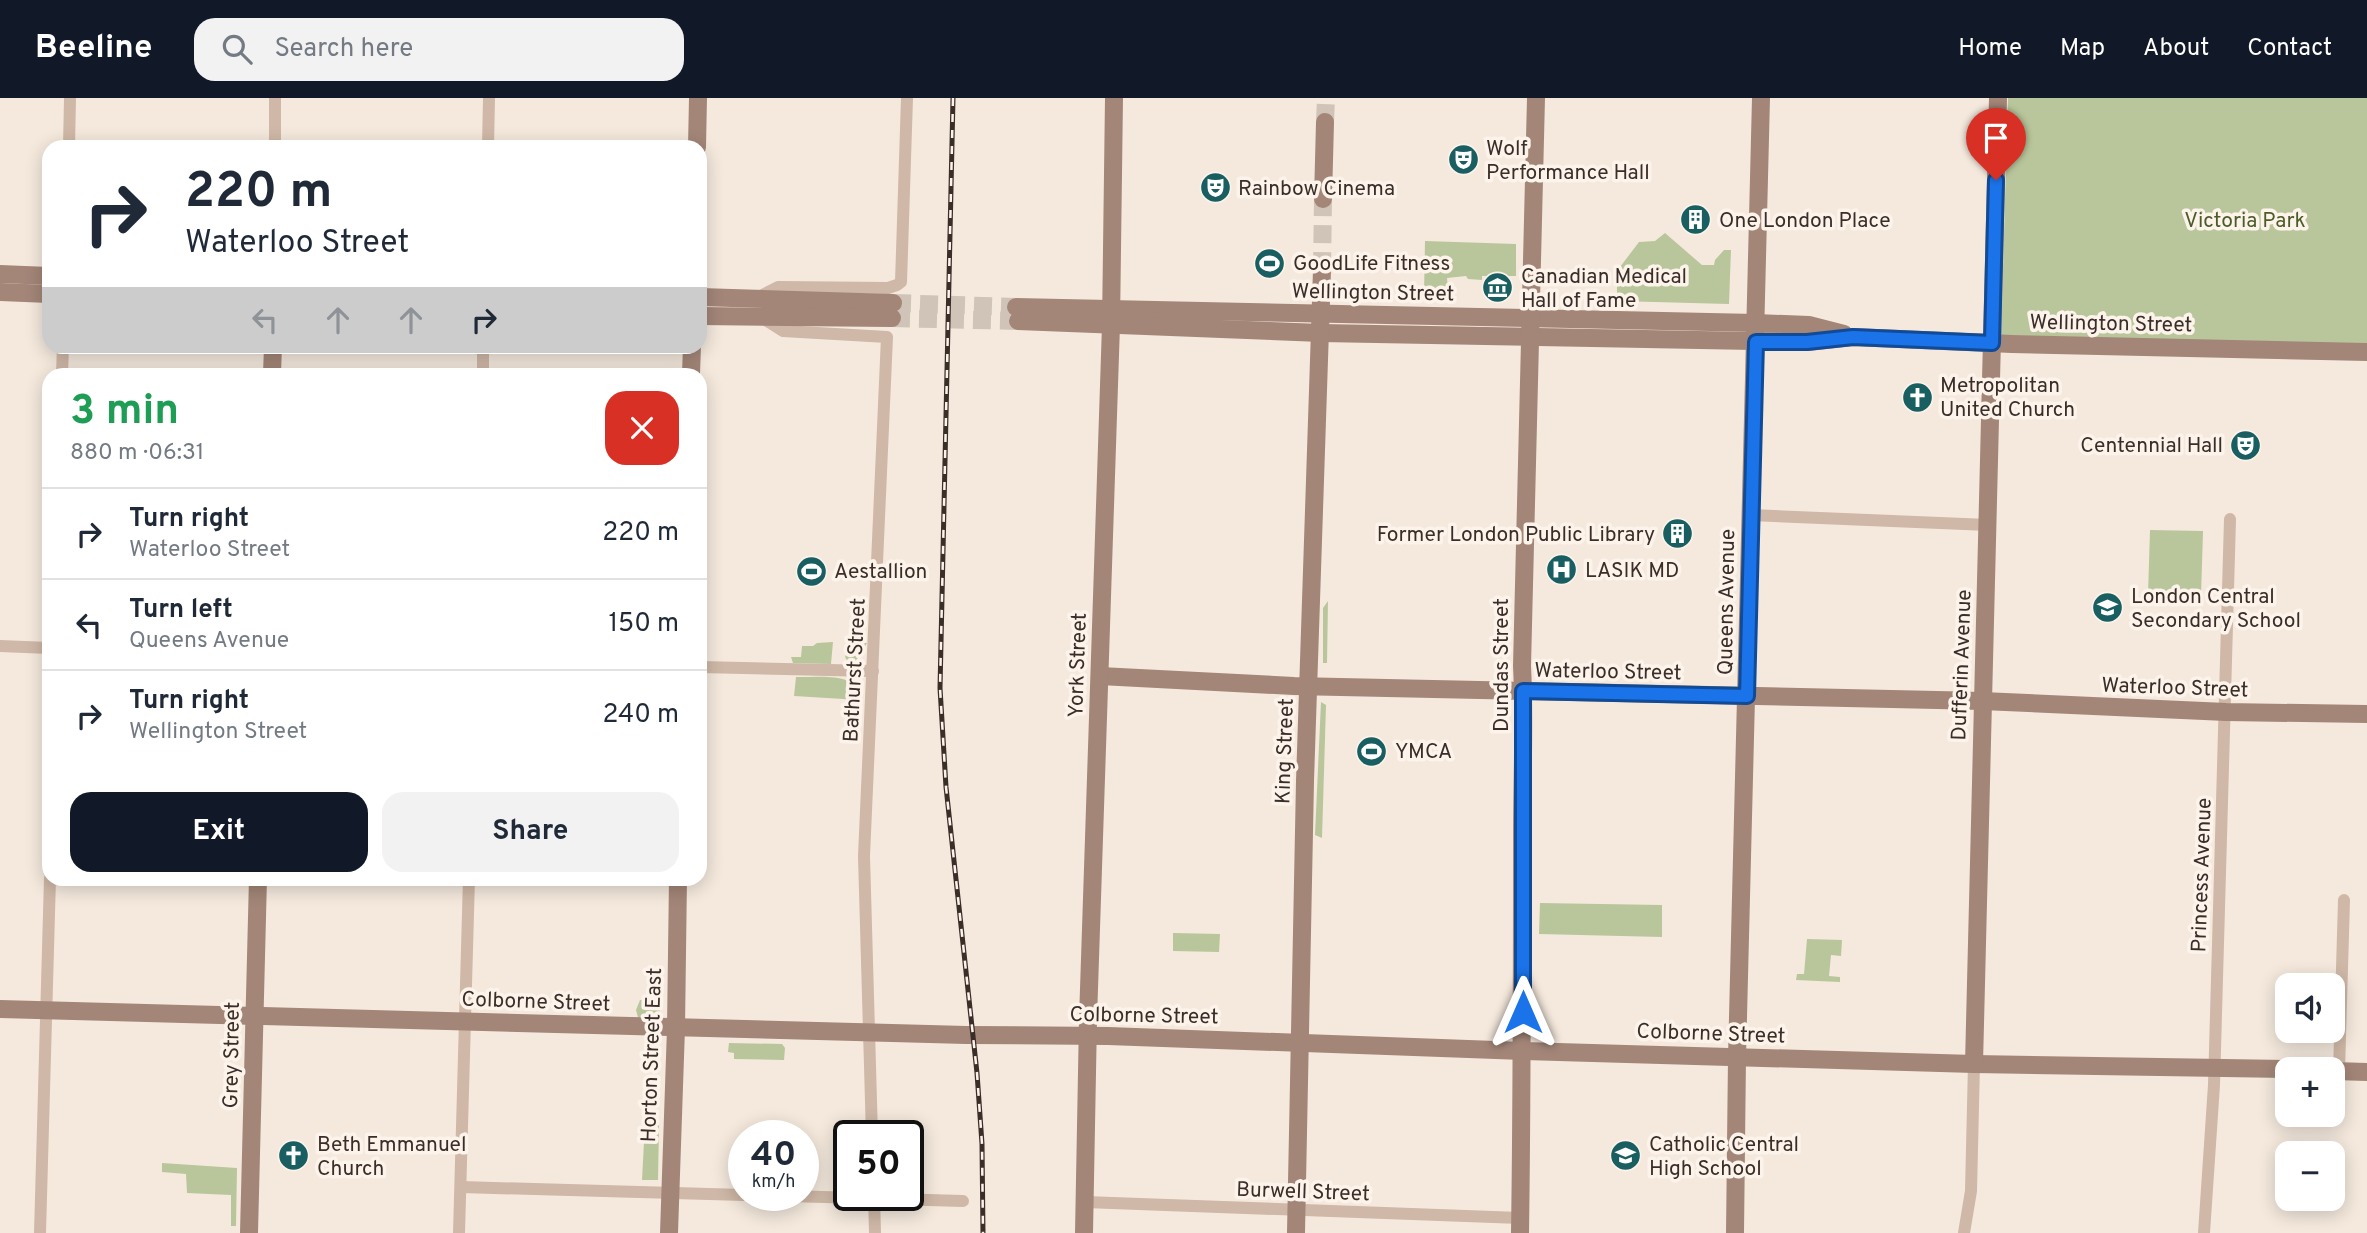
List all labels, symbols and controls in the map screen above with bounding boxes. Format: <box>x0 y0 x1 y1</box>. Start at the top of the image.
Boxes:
search box <box>194 18 684 81</box>
text: Beeline <box>35 28 152 70</box>
icon: search <box>218 30 256 68</box>
text: Search here <box>274 33 413 66</box>
text: Home <box>1958 34 2022 64</box>
text: Map <box>2060 34 2105 64</box>
text: About <box>2143 34 2209 64</box>
text: Contact <box>2247 34 2332 64</box>
pin <box>1966 108 2026 180</box>
icon: arrive <box>1977 119 2015 157</box>
place label: Wolf Performance Hall <box>1486 136 1650 187</box>
theatre icon: Wolf Performance Hall <box>1446 143 1480 177</box>
text: 220 m <box>185 163 332 225</box>
icon: right <box>70 168 161 259</box>
theatre icon: Rainbow Cinema <box>1198 171 1232 205</box>
place label: Rainbow Cinema <box>1238 176 1395 203</box>
building icon: One London Place <box>1679 203 1713 237</box>
place label: One London Place <box>1719 208 1891 235</box>
park label: Victoria Park <box>2184 208 2306 235</box>
text: Waterloo Street <box>185 224 409 264</box>
sports icon: GoodLife Fitness <box>1253 246 1287 280</box>
place label: GoodLife Fitness <box>1293 251 1450 278</box>
place label: Canadian Medical Hall of Fame <box>1521 264 1687 315</box>
museum icon: Canadian Medical Hall of Fame <box>1481 271 1515 305</box>
street label: Wellington Street <box>1291 279 1455 308</box>
icon: left <box>246 301 284 339</box>
icon: ahead <box>319 301 357 339</box>
icon: ahead <box>392 301 430 339</box>
icon: right <box>465 301 503 339</box>
street label: Wellington Street <box>2029 310 2193 339</box>
place label: Metropolitan United Church <box>1940 373 2075 424</box>
church icon: Metropolitan United Church <box>1900 380 1934 414</box>
text: 3 min <box>70 386 179 439</box>
button: close <box>605 391 679 465</box>
theatre icon: Centennial Hall <box>2229 428 2263 462</box>
place label: Centennial Hall <box>2080 433 2223 460</box>
text: 880 m · 06:31 <box>70 439 204 468</box>
text: Turn right <box>129 503 249 536</box>
icon: right <box>70 515 108 553</box>
text: 220 m <box>602 517 679 550</box>
building icon: Former London Public Library <box>1661 517 1695 551</box>
place label: Former London Public Library <box>1377 522 1655 549</box>
street label: Queens Avenue <box>1713 529 1742 675</box>
text: Waterloo Street <box>129 536 290 565</box>
hospital icon: LASIK MD <box>1545 553 1579 587</box>
sports icon: Aestallion <box>794 554 828 588</box>
place label: LASIK MD <box>1585 558 1679 585</box>
place label: Aestallion <box>834 559 927 586</box>
place label: London Central Secondary School <box>2131 584 2301 635</box>
street label: Dufferin Avenue <box>1946 589 1979 741</box>
school or university icon: London Central Secondary School <box>2091 591 2125 625</box>
text: Turn left <box>129 594 233 627</box>
street label: Bathurst Street <box>838 597 873 743</box>
street label: Dundas Street <box>1489 598 1516 732</box>
icon: left <box>70 606 108 644</box>
text: 150 m <box>608 608 679 641</box>
street label: York Street <box>1063 612 1094 718</box>
text: Queens Avenue <box>129 627 289 656</box>
street label: Waterloo Street <box>1534 658 1682 687</box>
street label: Waterloo Street <box>2101 672 2249 705</box>
text: Turn right <box>129 685 249 718</box>
icon: right <box>70 697 108 735</box>
street label: King Street <box>1270 698 1301 804</box>
text: 240 m <box>602 699 679 732</box>
text: Wellington Street <box>129 718 307 747</box>
sports icon: YMCA <box>1355 734 1389 768</box>
place label: YMCA <box>1395 739 1452 766</box>
button: Exit <box>70 792 368 872</box>
button: Share <box>382 792 679 872</box>
street label: Princess Avenue <box>2186 797 2219 953</box>
street label: Horton Street East <box>636 967 669 1143</box>
map controls <box>2275 973 2345 1211</box>
button: sound <box>2275 973 2345 1043</box>
position arrow <box>1486 975 1560 1049</box>
street label: Colborne Street <box>461 986 611 1019</box>
street label: Grey Street <box>218 1001 247 1109</box>
street label: Colborne Street <box>1069 1002 1219 1031</box>
street label: Colborne Street <box>1636 1018 1786 1051</box>
button: + <box>2275 1057 2345 1127</box>
speed limit sign: 50 <box>833 1120 924 1211</box>
place label: Beth Emmanuel Church <box>317 1132 466 1183</box>
place label: Catholic Central High School <box>1649 1132 1799 1183</box>
text: 40 <box>751 1134 796 1178</box>
church icon: Beth Emmanuel Church <box>277 1139 311 1173</box>
school or university icon: Catholic Central High School <box>1609 1139 1643 1173</box>
button: − <box>2275 1141 2345 1211</box>
text: km/h <box>752 1171 795 1194</box>
street label: Burwell Street <box>1236 1177 1370 1208</box>

